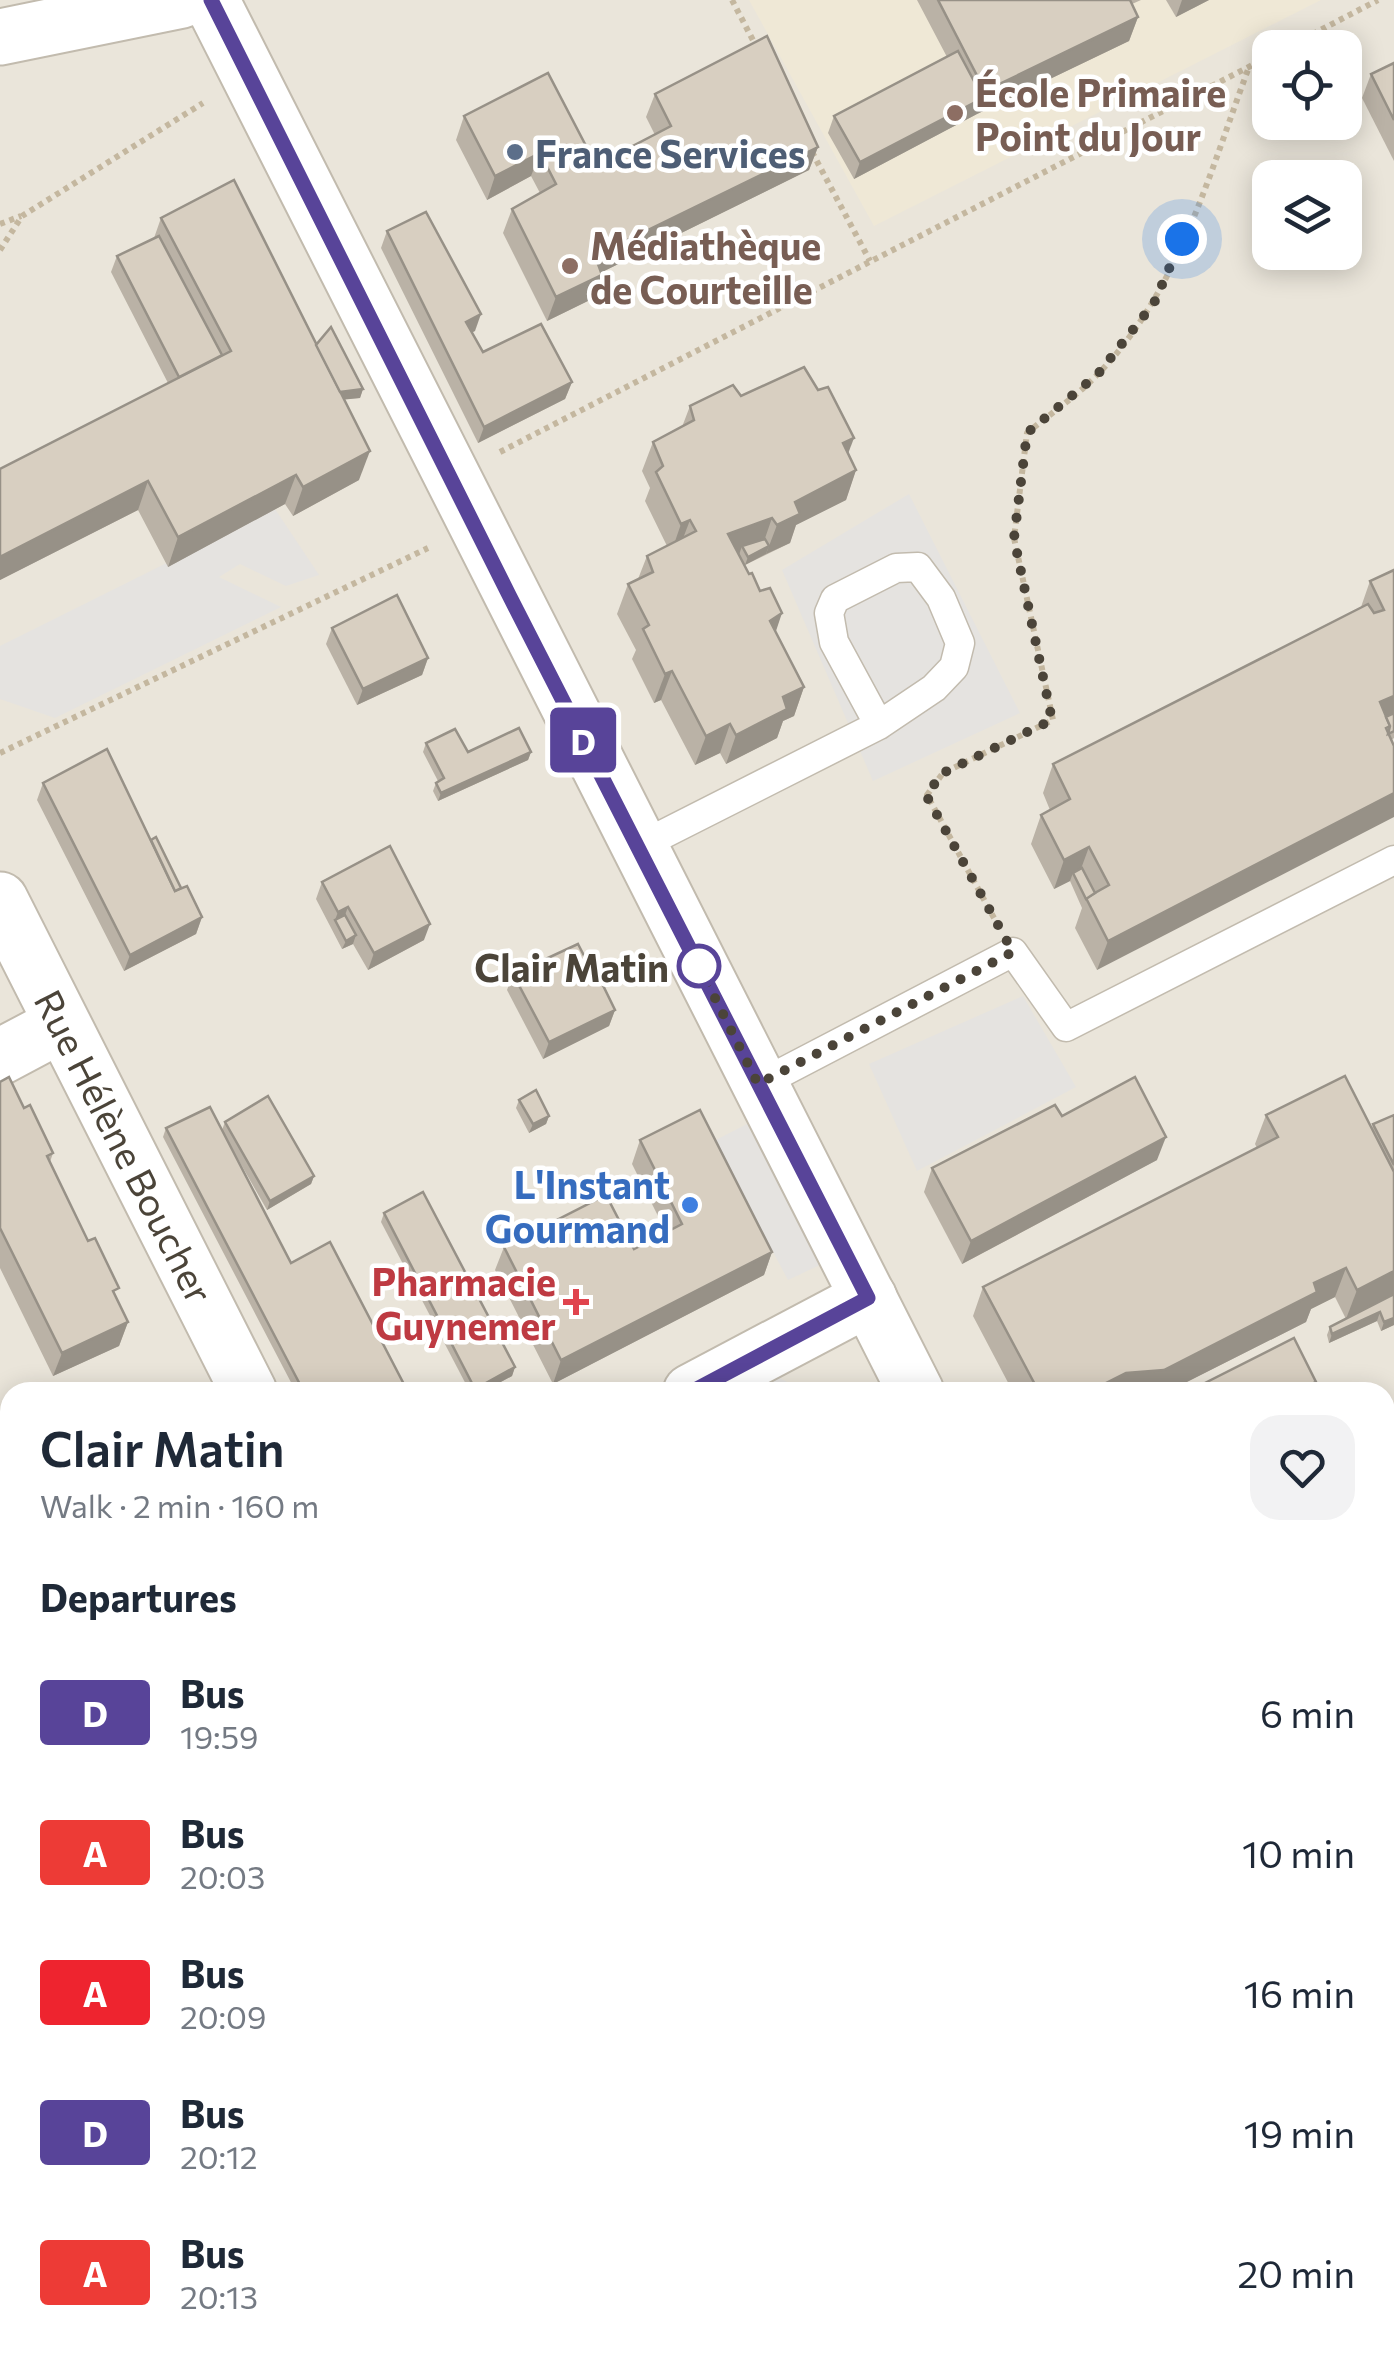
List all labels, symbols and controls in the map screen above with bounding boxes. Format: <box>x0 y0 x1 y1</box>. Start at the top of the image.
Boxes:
map controls <box>1252 30 1362 270</box>
button: locate <box>1252 30 1362 140</box>
place label: École Primaire Point du Jour <box>975 68 1226 159</box>
marker: École Primaire Point du Jour <box>944 102 966 124</box>
place label: France Services <box>535 129 805 176</box>
marker: France Services <box>504 141 526 163</box>
button: layers <box>1252 160 1362 270</box>
your location <box>1157 214 1207 264</box>
place label: Médiathèque de Courteille <box>590 221 821 312</box>
marker: Médiathèque de Courteille <box>559 255 581 277</box>
line badge: D <box>550 708 616 772</box>
text: D <box>570 719 596 762</box>
place label: Clair Matin <box>474 943 669 990</box>
marker: Clair Matin <box>678 945 720 987</box>
street label: Rue Hélène Boucher <box>26 981 224 1311</box>
place label: L'Instant Gourmand <box>485 1160 670 1251</box>
marker: L'Instant Gourmand <box>679 1194 701 1216</box>
place label: Pharmacie Guynemer <box>371 1257 556 1348</box>
marker: Pharmacie Guynemer <box>565 1291 587 1313</box>
button: heart <box>1250 1415 1355 1520</box>
text: Clair Matin <box>40 1418 285 1477</box>
text: Walk · 2 min · 160 m <box>40 1485 319 1525</box>
text: Departures <box>40 1573 237 1620</box>
text: Bus <box>180 1669 245 1716</box>
text: 6 min <box>1260 1689 1355 1736</box>
text: D <box>82 1691 108 1734</box>
text: 19:59 <box>180 1716 258 1756</box>
text: Bus <box>180 1809 245 1856</box>
text: 10 min <box>1242 1829 1355 1876</box>
text: A <box>82 1831 108 1874</box>
text: 20:03 <box>180 1856 265 1896</box>
text: Bus <box>180 1949 245 1996</box>
text: 16 min <box>1244 1969 1355 2016</box>
text: A <box>82 1971 108 2014</box>
text: 20:09 <box>180 1996 266 2036</box>
text: Bus <box>180 2089 245 2136</box>
text: 19 min <box>1244 2109 1355 2156</box>
text: D <box>82 2111 108 2154</box>
text: 20:12 <box>180 2136 258 2176</box>
text: Bus <box>180 2229 245 2276</box>
text: 20 min <box>1237 2249 1355 2296</box>
text: A <box>82 2251 108 2294</box>
text: 20:13 <box>180 2276 258 2316</box>

